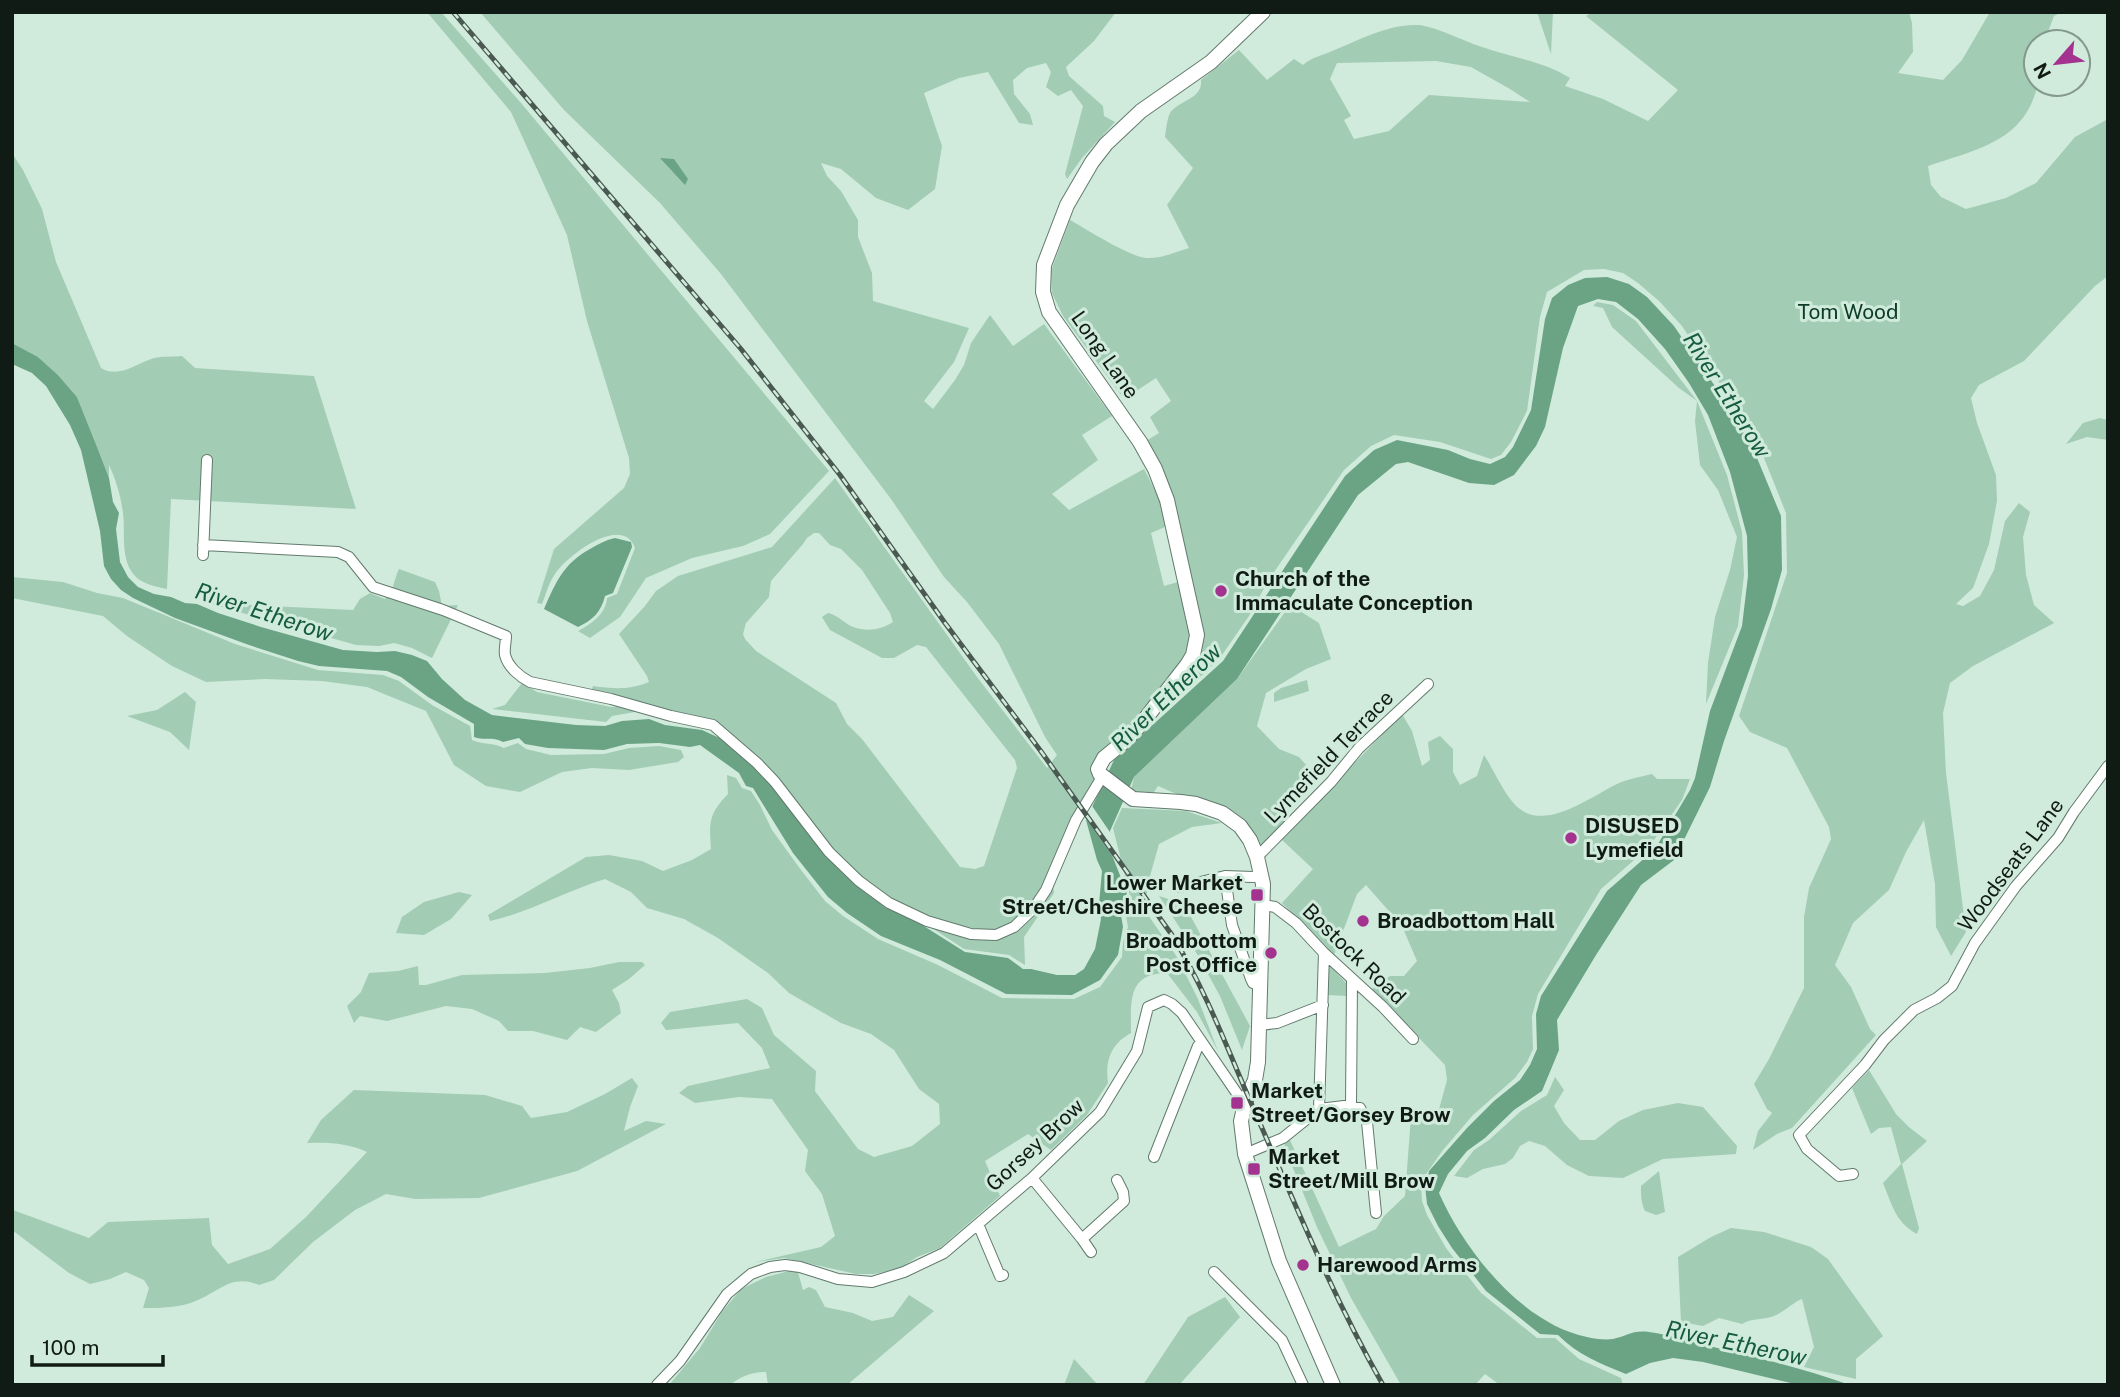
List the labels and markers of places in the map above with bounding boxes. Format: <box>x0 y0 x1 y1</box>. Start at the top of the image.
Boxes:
place label: Church of the Immaculate Conception <box>1235 566 1473 615</box>
marker: Church of the Immaculate Conception <box>1213 583 1229 599</box>
place label: DISUSED Lymefield <box>1585 813 1684 862</box>
marker: DISUSED Lymefield <box>1563 830 1579 846</box>
place label: Lower Market Street/Cheshire Cheese <box>1002 870 1243 919</box>
marker: Lower Market Street/Cheshire Cheese <box>1249 887 1265 903</box>
place label: Broadbottom Hall <box>1377 908 1555 933</box>
marker: Broadbottom Hall <box>1355 913 1371 929</box>
place label: Broadbottom Post Office <box>1125 928 1257 977</box>
marker: Broadbottom Post Office <box>1263 945 1279 961</box>
place label: Market Street/Gorsey Brow <box>1251 1078 1451 1127</box>
marker: Market Street/Gorsey Brow <box>1229 1095 1245 1111</box>
place label: Market Street/Mill Brow <box>1268 1144 1435 1193</box>
marker: Market Street/Mill Brow <box>1246 1161 1262 1177</box>
place label: Harewood Arms <box>1317 1252 1477 1277</box>
marker: Harewood Arms <box>1295 1257 1311 1273</box>

